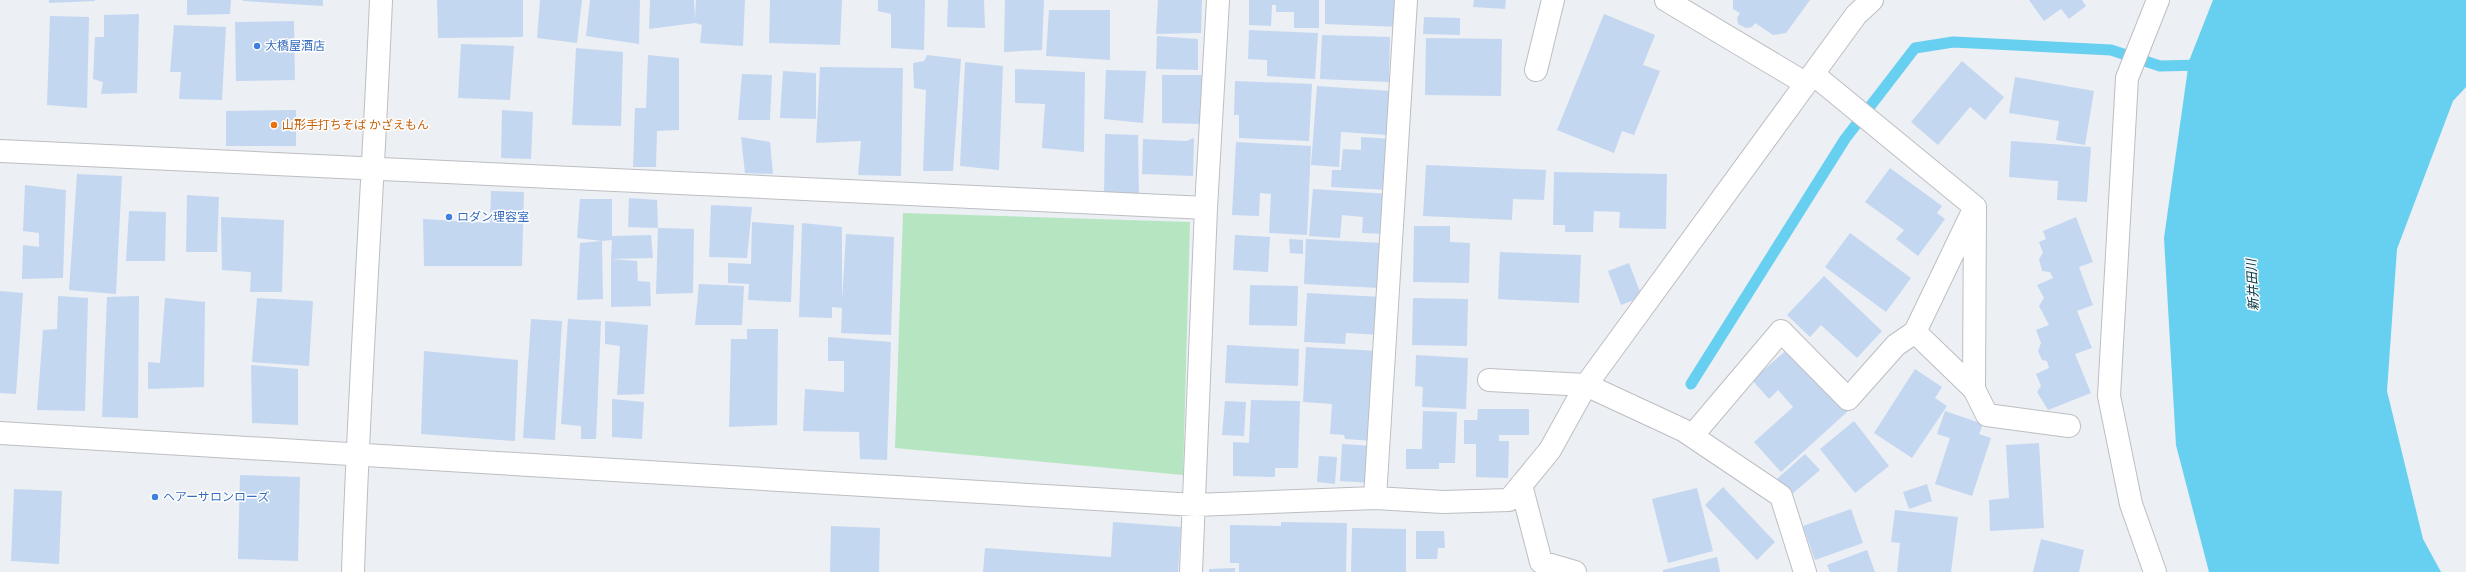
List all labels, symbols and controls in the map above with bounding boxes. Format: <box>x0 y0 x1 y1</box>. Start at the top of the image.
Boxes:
place label: 大橋屋酒店 <box>265 39 325 53</box>
marker: 大橋屋酒店 <box>252 41 262 51</box>
place label: 山形手打ちそば かざえもん <box>282 118 429 132</box>
marker: 山形手打ちそば かざえもん <box>269 120 279 130</box>
place label: ロダン理容室 <box>457 210 529 224</box>
marker: ロダン理容室 <box>444 212 454 222</box>
water label: 新井田川 <box>2244 257 2262 311</box>
place label: ヘアーサロンローズ <box>163 490 269 504</box>
marker: ヘアーサロンローズ <box>150 492 160 502</box>

